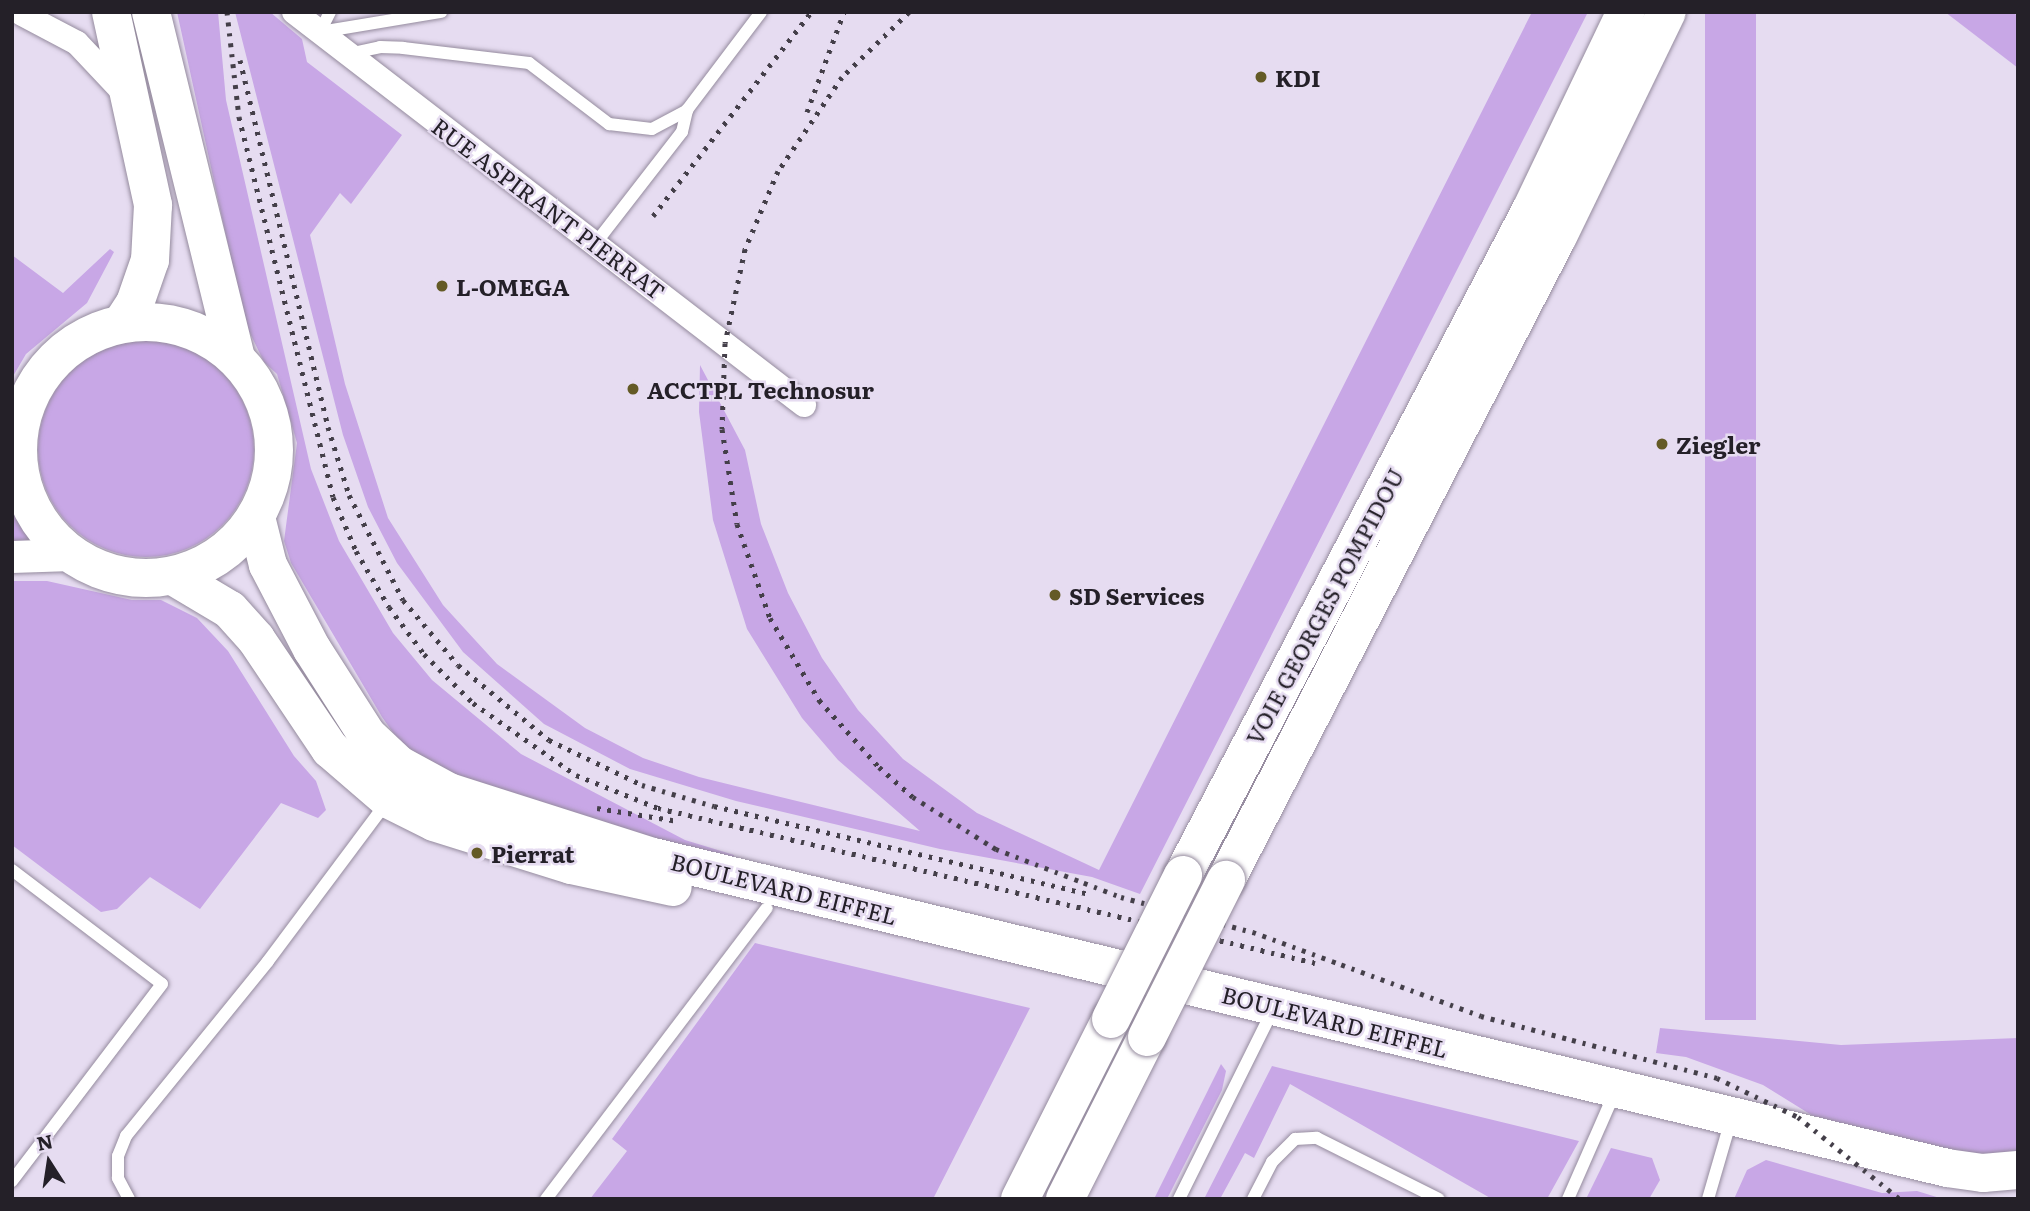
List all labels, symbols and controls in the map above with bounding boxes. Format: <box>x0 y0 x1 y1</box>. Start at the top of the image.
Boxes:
place label: KDI <box>1275 63 1321 91</box>
marker: KDI <box>1253 69 1269 85</box>
street label: RUE ASPIRANT PIERRAT <box>427 111 671 305</box>
place label: L-OMEGA <box>456 272 569 300</box>
marker: L-OMEGA <box>434 278 450 294</box>
place label: ACCTPL Technosur <box>647 375 874 403</box>
marker: ACCTPL Technosur <box>625 381 641 397</box>
place label: Ziegler <box>1676 430 1760 458</box>
marker: Ziegler <box>1654 436 1670 452</box>
street label: VOIE GEORGES POMPIDOU <box>1239 463 1409 749</box>
place label: SD Services <box>1069 581 1204 609</box>
marker: SD Services <box>1047 587 1063 603</box>
place label: Pierrat <box>491 839 575 867</box>
marker: Pierrat <box>469 845 485 861</box>
street label: BOULEVARD EIFFEL <box>668 847 900 929</box>
street label: BOULEVARD EIFFEL <box>1219 980 1451 1062</box>
text: N <box>34 1126 55 1157</box>
north arrow <box>14 1127 84 1197</box>

